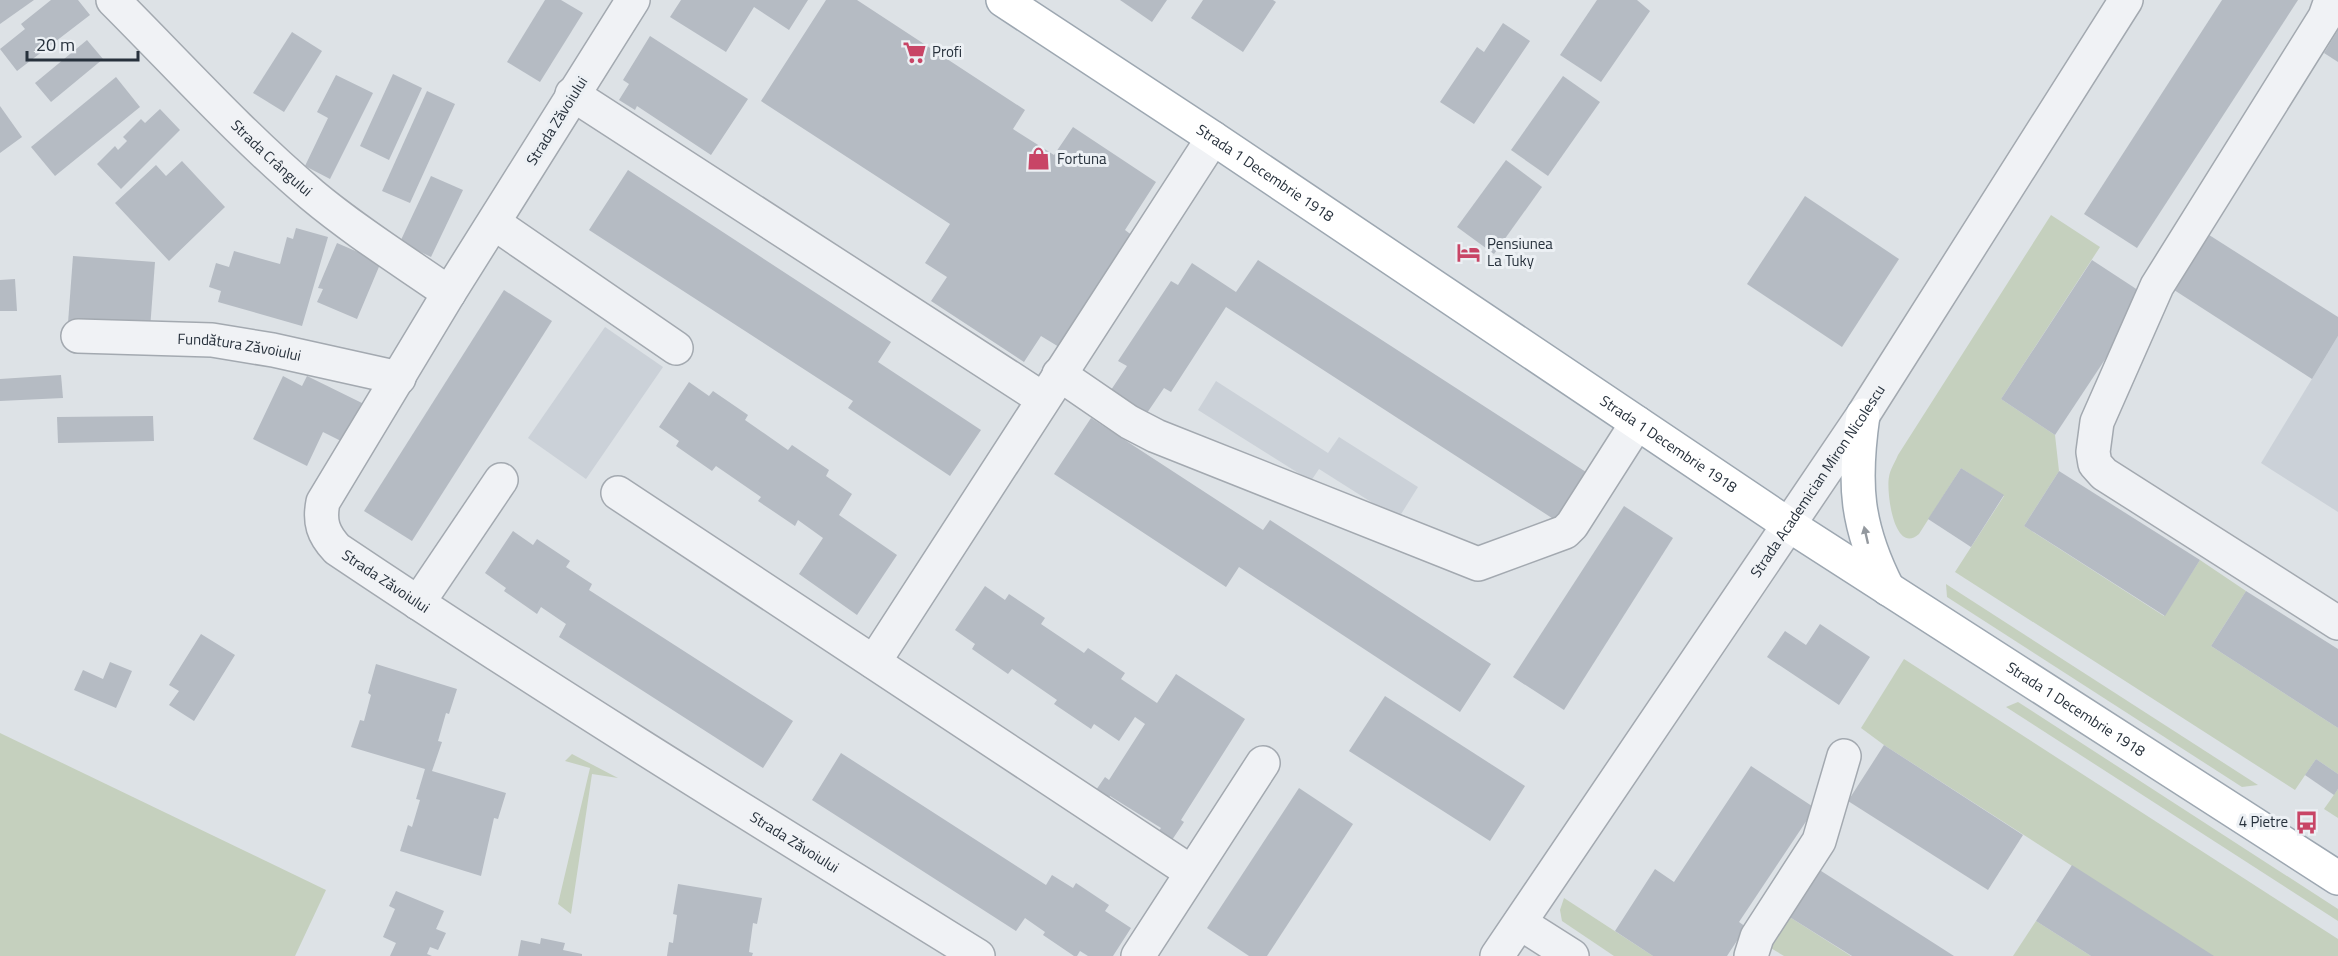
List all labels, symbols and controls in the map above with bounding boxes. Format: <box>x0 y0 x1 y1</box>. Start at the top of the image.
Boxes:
scale bar <box>27 24 138 62</box>
text: 20 m <box>36 31 75 58</box>
supermarket icon: Profi <box>901 39 927 65</box>
place label: Profi <box>932 40 962 63</box>
street label: Strada Zăvoiului <box>520 72 593 170</box>
street label: Strada Crângului <box>226 114 318 202</box>
street label: Strada 1 Decembrie 1918 <box>1192 118 1339 227</box>
shop icon: Fortuna <box>1026 146 1052 172</box>
place label: Fortuna <box>1057 147 1107 170</box>
place label: Pensiunea La Tuky <box>1487 232 1553 272</box>
hotel icon: Pensiunea La Tuky <box>1456 240 1482 266</box>
street label: Fundătura Zăvoiului <box>177 327 304 367</box>
street label: Strada Academician Miron Nicolescu <box>1744 380 1890 582</box>
street label: Strada 1 Decembrie 1918 <box>1595 389 1742 498</box>
one-way arrow <box>1860 526 1870 544</box>
street label: Strada Zăvoiului <box>337 543 435 619</box>
street label: Strada 1 Decembrie 1918 <box>2002 656 2150 762</box>
street label: Strada Zăvoiului <box>746 805 844 878</box>
bus stop icon: 4 Pietre <box>2293 809 2319 835</box>
place label: 4 Pietre <box>2239 810 2288 833</box>

